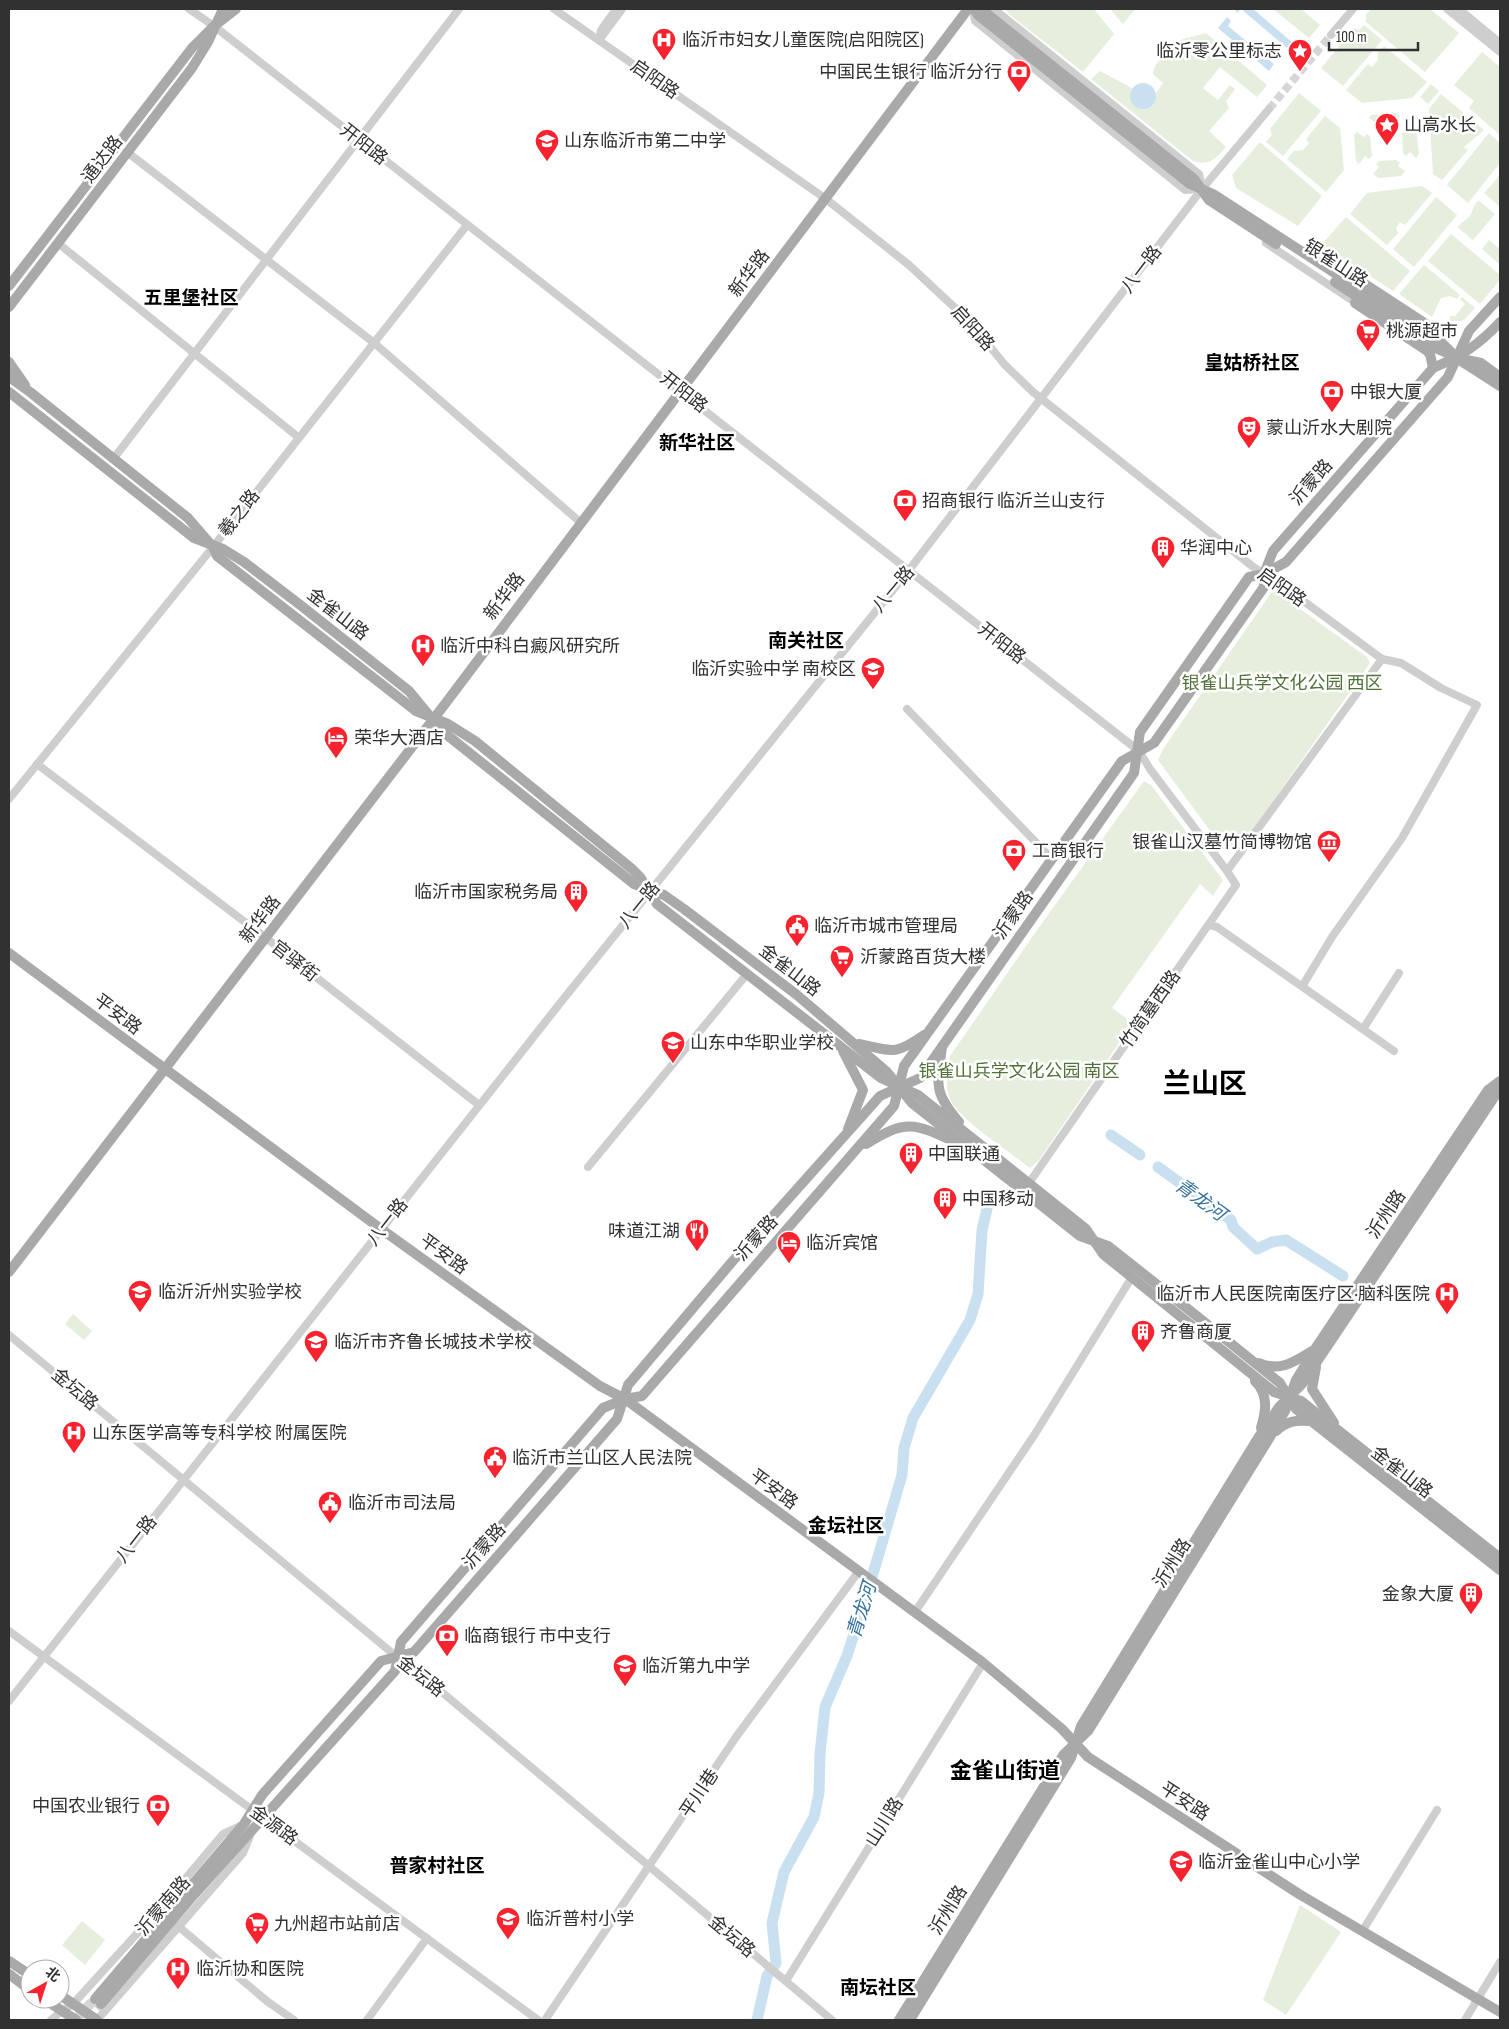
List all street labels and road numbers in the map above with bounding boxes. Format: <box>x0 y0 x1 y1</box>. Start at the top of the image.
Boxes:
street label: 启阳路 <box>627 55 683 103</box>
street label: 开阳路 <box>336 119 391 169</box>
street label: 通达路 <box>78 131 127 187</box>
street label: 银雀山路 <box>1300 235 1372 292</box>
street label: 八一路 <box>1117 241 1166 297</box>
street label: 新华路 <box>725 245 774 301</box>
street label: 启阳路 <box>947 301 998 355</box>
street label: 开阳路 <box>656 367 711 417</box>
street label: 沂蒙路 <box>1286 455 1337 510</box>
street label: 羲之路 <box>214 486 264 541</box>
street label: 八一路 <box>868 562 919 617</box>
street label: 启阳路 <box>1254 563 1310 611</box>
street label: 新华路 <box>480 568 529 624</box>
street label: 金雀山路 <box>303 584 373 645</box>
street label: 开阳路 <box>974 618 1029 668</box>
street label: 八一路 <box>614 878 665 933</box>
street label: 沂蒙路 <box>989 887 1037 943</box>
street label: 新华路 <box>236 891 285 947</box>
street label: 官驿街 <box>267 936 322 986</box>
street label: 金雀山路 <box>755 940 825 1001</box>
street label: 竹简墓西路 <box>1116 966 1185 1052</box>
street label: 平安路 <box>90 990 146 1039</box>
street label: 沂州路 <box>1363 1186 1410 1243</box>
street label: 八一路 <box>362 1195 412 1250</box>
street label: 沂蒙路 <box>731 1211 782 1265</box>
street label: 平安路 <box>416 1230 472 1279</box>
street label: 金坛路 <box>47 1364 102 1415</box>
street label: 金雀山路 <box>1367 1442 1437 1503</box>
street label: 平安路 <box>746 1465 802 1514</box>
street label: 八一路 <box>111 1512 161 1567</box>
street label: 沂蒙路 <box>459 1519 510 1574</box>
street label: 沂州路 <box>1149 1535 1196 1592</box>
street label: 金坛路 <box>393 1651 448 1701</box>
street label: 平川巷 <box>676 1765 723 1822</box>
street label: 平安路 <box>1156 1778 1213 1825</box>
street label: 山川路 <box>861 1794 908 1851</box>
street label: 金源路 <box>246 1801 302 1850</box>
street label: 沂蒙南路 <box>132 1872 195 1940</box>
street label: 沂州路 <box>925 1882 972 1939</box>
street label: 金坛路 <box>704 1911 759 1962</box>

